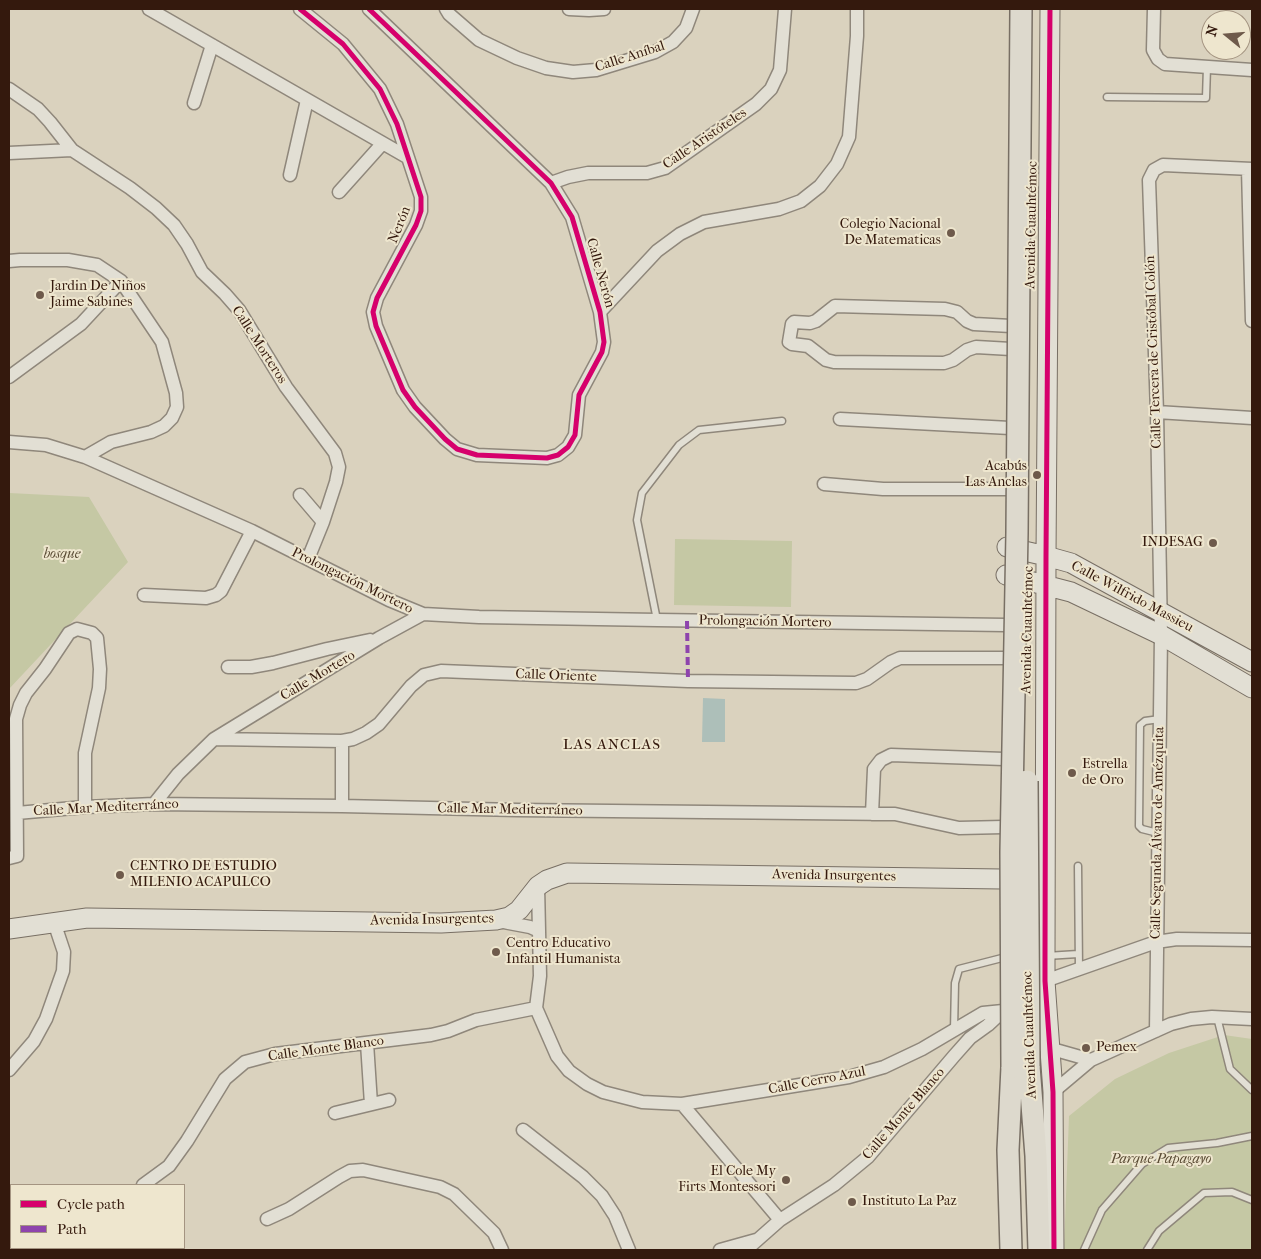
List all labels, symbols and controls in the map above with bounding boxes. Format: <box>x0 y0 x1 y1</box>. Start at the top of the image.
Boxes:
north arrow <box>1201 10 1251 60</box>
text: N <box>1202 23 1222 38</box>
street label: Calle Aníbal <box>593 38 667 76</box>
street label: Calle Aristóteles <box>660 105 750 173</box>
street label: Avenida Cuauhtémoc <box>1022 161 1042 289</box>
street label: Nerón <box>385 204 415 246</box>
place label: Colegio Nacional De Matematicas <box>840 217 941 250</box>
marker: Colegio Nacional De Matematicas <box>945 227 957 239</box>
street label: Calle Nerón <box>582 236 618 310</box>
street label: Calle Tercera de Cristóbal Colón <box>1142 255 1166 449</box>
place label: Jardin De Niños Jaime Sabines <box>50 279 146 312</box>
marker: Jardin De Niños Jaime Sabines <box>34 289 46 301</box>
street label: Calle Morteros <box>228 303 290 387</box>
place label: Acabús Las Anclas <box>965 459 1027 492</box>
marker: Acabús Las Anclas <box>1031 469 1043 481</box>
place label: INDESAG <box>1142 535 1203 551</box>
marker: INDESAG <box>1207 537 1219 549</box>
street label: Prolongación Mortero <box>289 544 415 618</box>
park label: bosque <box>44 547 80 563</box>
street label: Calle Wilfrido Massieu <box>1068 558 1196 636</box>
street label: Avenida Cuauhtémoc <box>1018 566 1038 694</box>
street label: Prolongación Mortero <box>698 612 832 632</box>
street label: Calle Mortero <box>278 647 358 705</box>
street label: Calle Oriente <box>515 666 597 686</box>
street label: Calle Segunda Álvaro de Amézquita <box>1148 727 1168 939</box>
district label: LAS ANCLAS <box>562 736 662 754</box>
place label: Estrella de Oro <box>1082 757 1128 790</box>
marker: Estrella de Oro <box>1066 767 1078 779</box>
street label: Calle Mar Mediterráneo <box>33 796 179 820</box>
street label: Calle Mar Mediterráneo <box>437 800 583 820</box>
place label: CENTRO DE ESTUDIO MILENIO ACAPULCO <box>130 859 277 892</box>
street label: Avenida Insurgentes <box>772 867 896 885</box>
marker: CENTRO DE ESTUDIO MILENIO ACAPULCO <box>114 869 126 881</box>
street label: Avenida Insurgentes <box>370 911 494 929</box>
place label: Centro Educativo Infantil Humanista <box>506 936 621 969</box>
marker: Centro Educativo Infantil Humanista <box>490 946 502 958</box>
street label: Avenida Cuauhtémoc <box>1019 971 1041 1099</box>
street label: Calle Monte Blanco <box>267 1033 385 1065</box>
place label: Pemex <box>1096 1040 1137 1056</box>
marker: Pemex <box>1080 1042 1092 1054</box>
street label: Calle Cerro Azul <box>767 1063 867 1099</box>
street label: Calle Monte Blanco <box>859 1064 949 1164</box>
park label: Parque Papagayo <box>1111 1152 1211 1168</box>
place label: El Cole My Firts Montessori <box>678 1164 776 1196</box>
marker: El Cole My Firts Montessori <box>780 1174 792 1186</box>
legend <box>10 1184 185 1249</box>
place label: Instituto La Paz <box>862 1194 957 1210</box>
text: Cycle path <box>57 1195 125 1213</box>
marker: Instituto La Paz <box>846 1196 858 1208</box>
text: Path <box>57 1220 87 1238</box>

